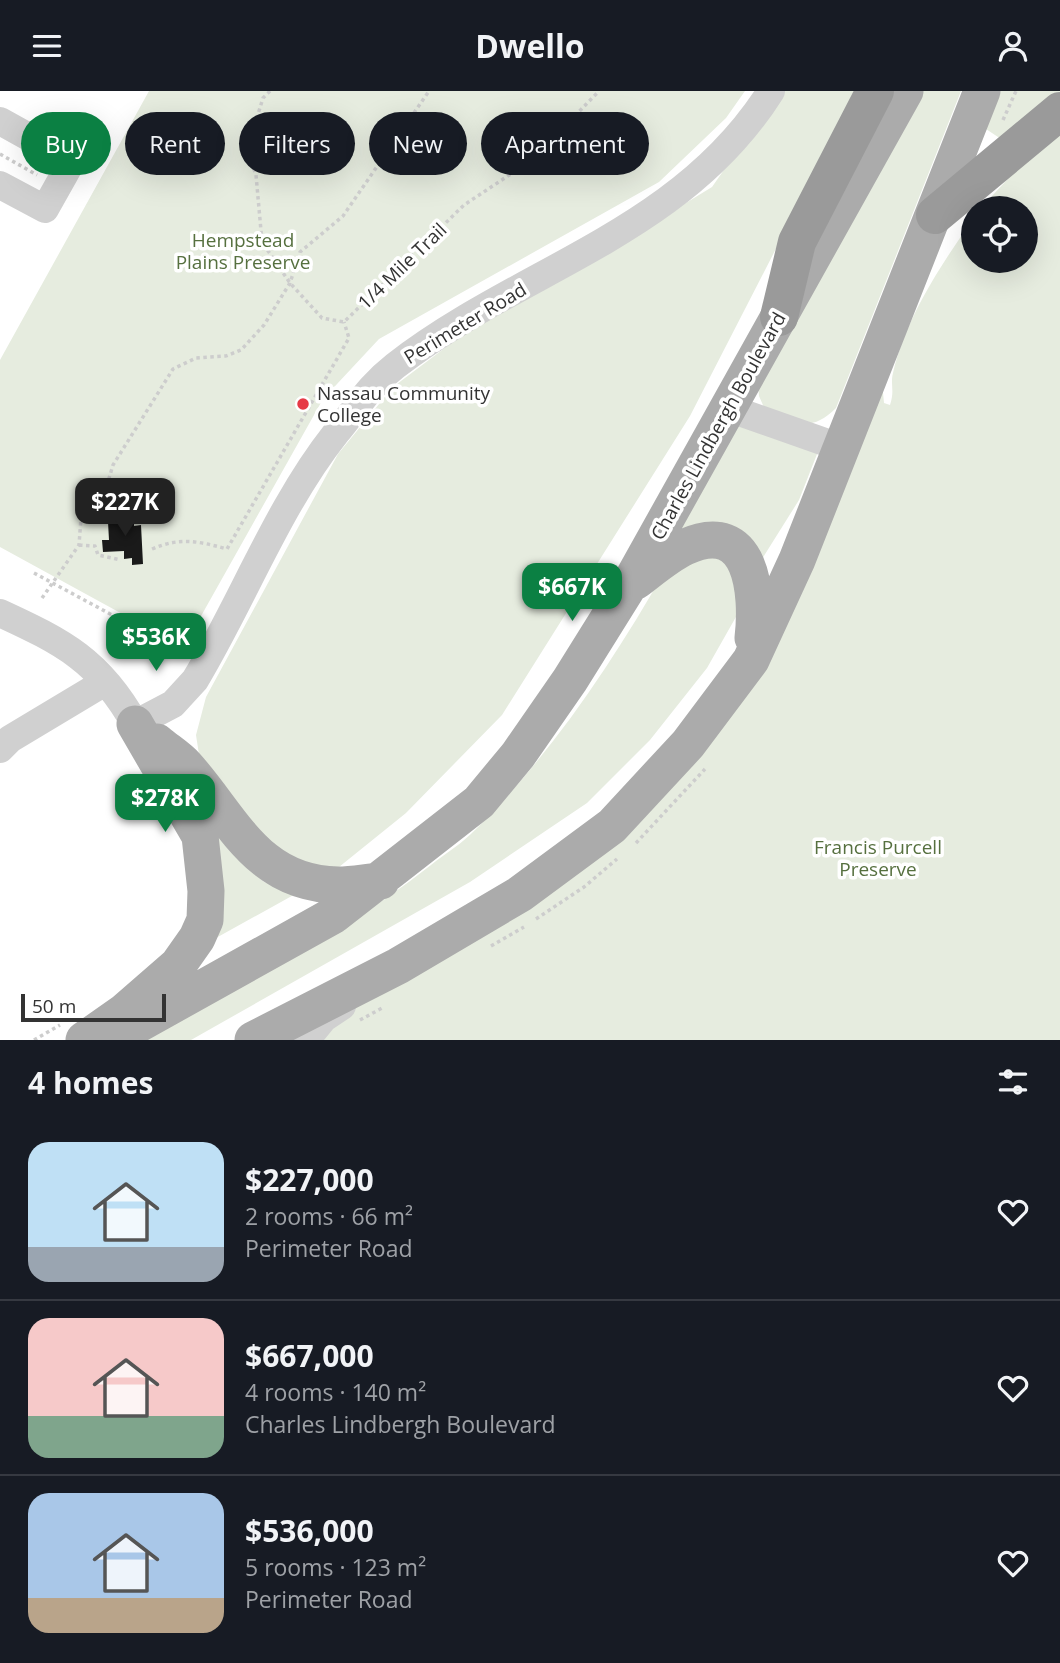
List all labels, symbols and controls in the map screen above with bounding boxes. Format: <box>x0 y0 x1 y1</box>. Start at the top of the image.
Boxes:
text: Dwello <box>475 24 585 67</box>
icon: menu <box>28 27 66 65</box>
icon: person <box>994 27 1032 65</box>
chip: Buy <box>21 112 111 175</box>
chip: Rent <box>125 112 225 175</box>
chip: Filters <box>239 112 355 175</box>
chip: New <box>369 112 467 175</box>
chip: Apartment <box>481 112 649 175</box>
map controls <box>961 196 1038 273</box>
button: locate <box>961 196 1038 273</box>
street label: 1/4 Mile Trail <box>352 217 452 315</box>
park label: Hempstead Plains Preserve <box>176 227 310 275</box>
street label: Perimeter Road <box>399 276 531 370</box>
street label: Charles Lindbergh Boulevard <box>644 307 792 545</box>
place label: Nassau Community College <box>317 380 491 428</box>
marker: Nassau Community College <box>295 396 311 412</box>
pin: $227K <box>76 479 174 538</box>
text: $227K <box>91 485 159 517</box>
pin: $667K <box>523 563 621 623</box>
text: $667K <box>538 570 606 602</box>
pin: $536K <box>107 613 205 673</box>
text: $536K <box>122 620 190 652</box>
pin: $278K <box>116 775 214 834</box>
text: $278K <box>131 781 199 813</box>
park label: Francis Purcell Preserve <box>814 834 942 882</box>
scale bar <box>21 991 166 1023</box>
text: 50 m <box>32 993 76 1019</box>
text: 4 homes <box>28 1062 153 1103</box>
icon: filters <box>994 1063 1032 1101</box>
text: $227,000 <box>245 1159 374 1200</box>
icon: home <box>84 1170 168 1254</box>
icon: heart <box>994 1193 1032 1231</box>
text: 2 rooms · 66 m² <box>245 1200 413 1232</box>
text: Perimeter Road <box>245 1232 413 1264</box>
text: $667,000 <box>245 1335 374 1376</box>
icon: home <box>84 1346 168 1430</box>
icon: heart <box>994 1369 1032 1407</box>
text: 4 rooms · 140 m² <box>245 1376 426 1408</box>
text: Charles Lindbergh Boulevard <box>245 1408 556 1440</box>
text: $536,000 <box>245 1510 374 1551</box>
icon: home <box>84 1521 168 1605</box>
icon: heart <box>994 1544 1032 1582</box>
text: 5 rooms · 123 m² <box>245 1551 426 1583</box>
text: Perimeter Road <box>245 1583 413 1615</box>

